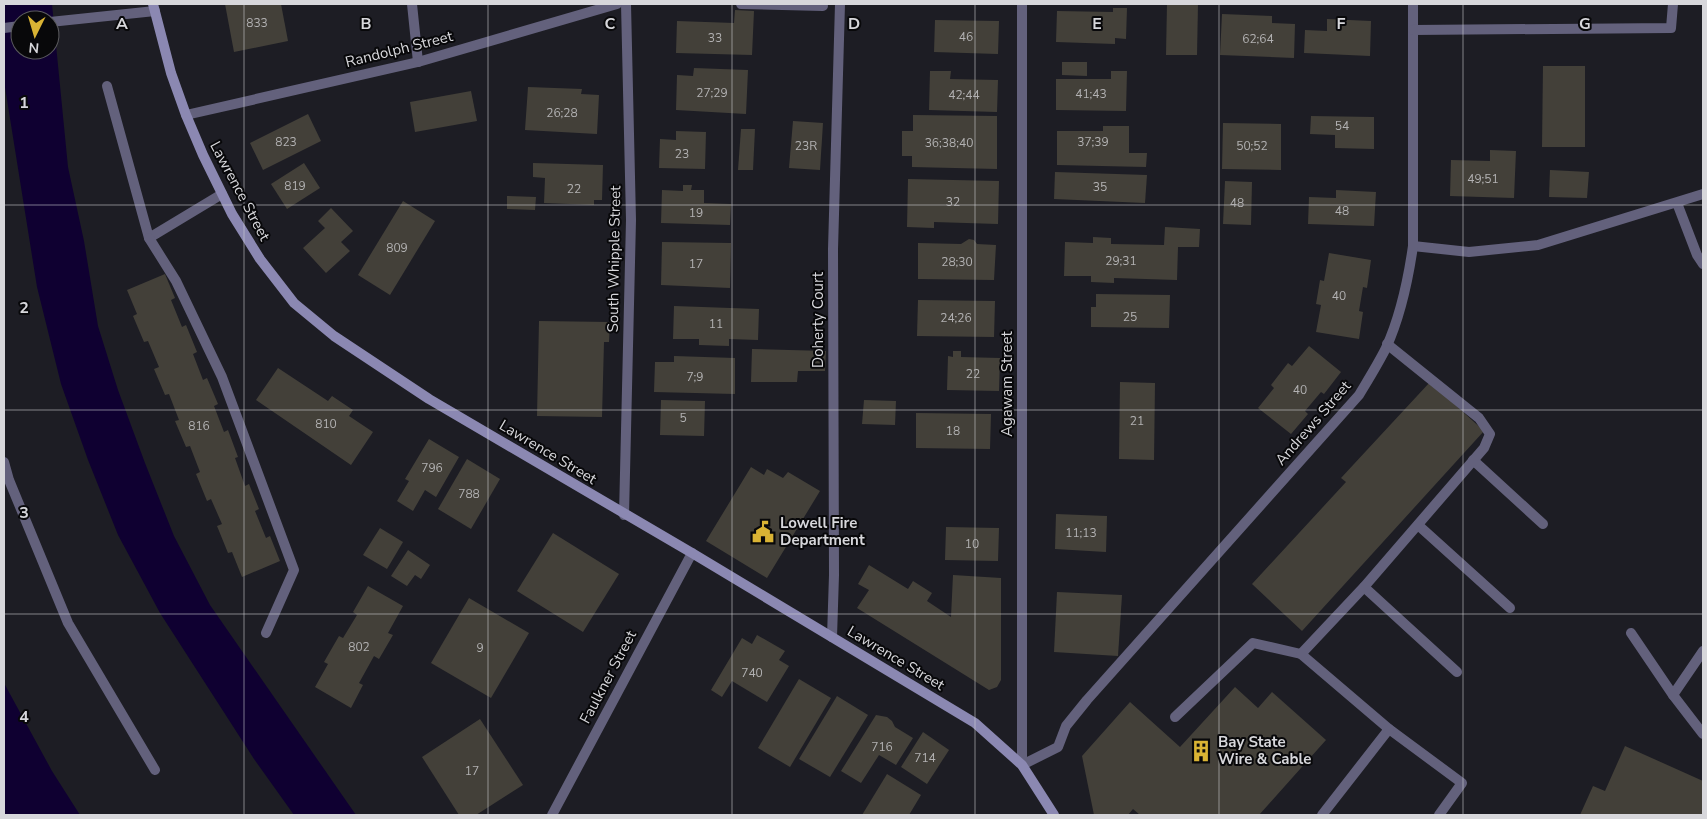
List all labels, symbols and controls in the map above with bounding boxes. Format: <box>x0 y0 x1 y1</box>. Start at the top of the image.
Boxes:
north arrow <box>10 10 60 60</box>
text: A <box>116 13 128 35</box>
text: B <box>360 13 372 35</box>
text: C <box>605 13 616 35</box>
text: D <box>848 13 860 35</box>
text: E <box>1092 13 1102 35</box>
text: F <box>1337 13 1346 35</box>
text: G <box>1579 13 1591 35</box>
house number: 833 <box>246 15 268 31</box>
street label: Randolph Street <box>343 26 456 72</box>
house number: 46 <box>959 29 973 45</box>
house number: 33 <box>708 30 722 46</box>
house number: 62;64 <box>1242 31 1274 47</box>
text: N <box>28 38 40 57</box>
house number: 27;29 <box>696 85 728 101</box>
house number: 41;43 <box>1075 86 1107 102</box>
house number: 42;44 <box>948 87 980 103</box>
text: 1 <box>19 92 29 114</box>
house number: 26;28 <box>546 105 578 121</box>
house number: 54 <box>1335 118 1349 134</box>
house number: 823 <box>275 134 297 150</box>
house number: 37;39 <box>1077 134 1109 150</box>
house number: 36;38;40 <box>925 135 973 151</box>
street label: Lawrence Street <box>205 138 275 245</box>
house number: 23R <box>795 138 817 154</box>
house number: 50;52 <box>1236 138 1268 154</box>
house number: 23 <box>675 146 689 162</box>
house number: 49;51 <box>1467 171 1499 187</box>
house number: 819 <box>284 178 306 194</box>
house number: 35 <box>1093 179 1107 195</box>
house number: 22 <box>567 181 581 197</box>
street label: South Whipple Street <box>603 185 625 333</box>
house number: 32 <box>946 194 960 210</box>
house number: 48 <box>1230 195 1244 211</box>
house number: 48 <box>1335 203 1349 219</box>
house number: 19 <box>689 205 703 221</box>
house number: 809 <box>386 240 408 256</box>
house number: 29;31 <box>1105 253 1137 269</box>
house number: 28;30 <box>941 254 973 270</box>
house number: 17 <box>689 256 703 272</box>
street label: Doherty Court <box>808 271 828 368</box>
house number: 40 <box>1332 288 1346 304</box>
text: 2 <box>19 297 29 319</box>
house number: 25 <box>1123 309 1137 325</box>
house number: 24;26 <box>940 310 972 326</box>
house number: 11 <box>709 316 723 332</box>
street label: Agawam Street <box>997 330 1017 437</box>
house number: 22 <box>966 366 980 382</box>
house number: 7;9 <box>686 369 704 385</box>
street label: Andrews Street <box>1271 376 1356 469</box>
house number: 40 <box>1293 382 1307 398</box>
house number: 5 <box>679 410 687 426</box>
house number: 21 <box>1130 413 1144 429</box>
street label: Lawrence Street <box>496 415 601 489</box>
house number: 810 <box>315 416 337 432</box>
house number: 816 <box>188 418 210 434</box>
house number: 18 <box>946 423 960 439</box>
house number: 796 <box>421 460 443 476</box>
house number: 788 <box>458 486 480 502</box>
text: 3 <box>19 502 29 524</box>
place label: Lowell Fire Department <box>780 513 865 550</box>
public building icon: Lowell Fire Department <box>750 519 776 545</box>
house number: 11;13 <box>1065 525 1097 541</box>
house number: 10 <box>965 536 979 552</box>
street label: Lawrence Street <box>844 621 949 695</box>
street label: Faulkner Street <box>575 626 641 727</box>
house number: 802 <box>348 639 370 655</box>
house number: 9 <box>476 640 484 656</box>
house number: 740 <box>741 665 763 681</box>
text: 4 <box>19 706 29 728</box>
place label: Bay State Wire & Cable <box>1218 732 1311 769</box>
building icon: Bay State Wire & Cable <box>1188 738 1214 764</box>
house number: 716 <box>871 739 893 755</box>
house number: 714 <box>914 750 936 766</box>
house number: 17 <box>465 763 479 779</box>

